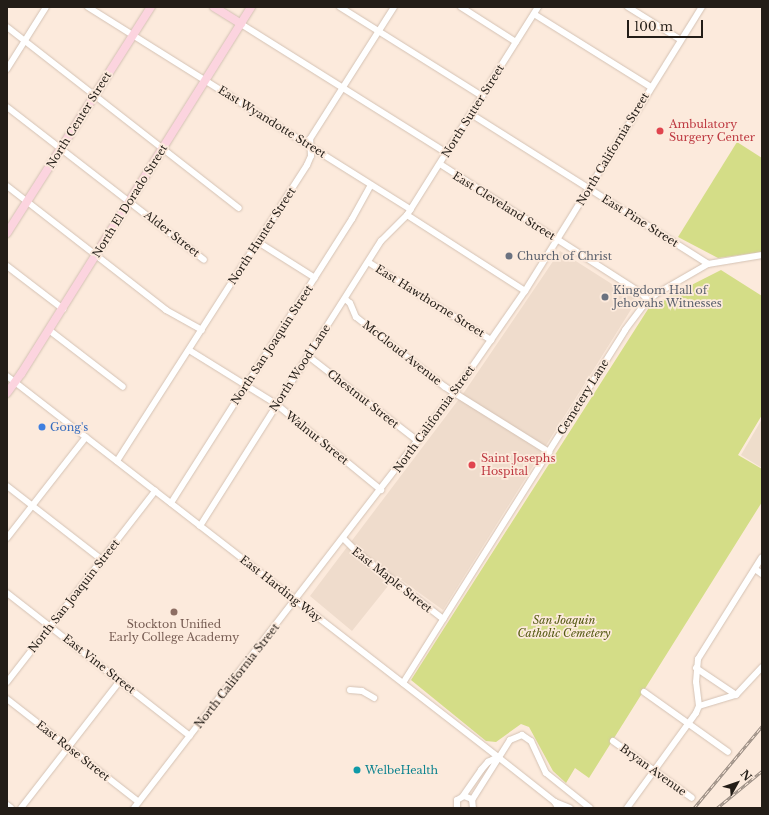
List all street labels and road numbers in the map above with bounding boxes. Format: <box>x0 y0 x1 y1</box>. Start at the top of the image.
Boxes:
street label: North Sutter Street <box>439 62 507 160</box>
street label: North Center Street <box>44 69 114 171</box>
street label: East Wyandotte Street <box>215 83 329 161</box>
street label: North California Street <box>574 90 652 208</box>
street label: North El Dorado Street <box>90 142 170 260</box>
street label: East Cleveland Street <box>450 169 558 243</box>
street label: North Hunter Street <box>225 185 299 287</box>
street label: East Pine Street <box>599 192 681 250</box>
street label: Alder Street <box>141 208 203 260</box>
street label: East Hawthorne Street <box>373 262 487 340</box>
street label: North San Joaquin Street <box>228 283 316 407</box>
street label: McCloud Avenue <box>360 318 444 388</box>
street label: North Wood Lane <box>267 322 333 414</box>
street label: Cemetery Lane <box>554 357 612 437</box>
street label: North California Street <box>391 363 477 475</box>
street label: Chestnut Street <box>325 367 401 431</box>
street label: Walnut Street <box>283 409 351 467</box>
street label: North San Joaquin Street <box>26 537 122 655</box>
street label: East Maple Street <box>349 545 435 615</box>
street label: East Harding Way <box>237 553 325 625</box>
street label: North California Street <box>192 621 282 731</box>
street label: East Vine Street <box>60 631 138 697</box>
street label: East Rose Street <box>34 718 112 784</box>
street label: Bryan Avenue <box>617 741 689 799</box>

